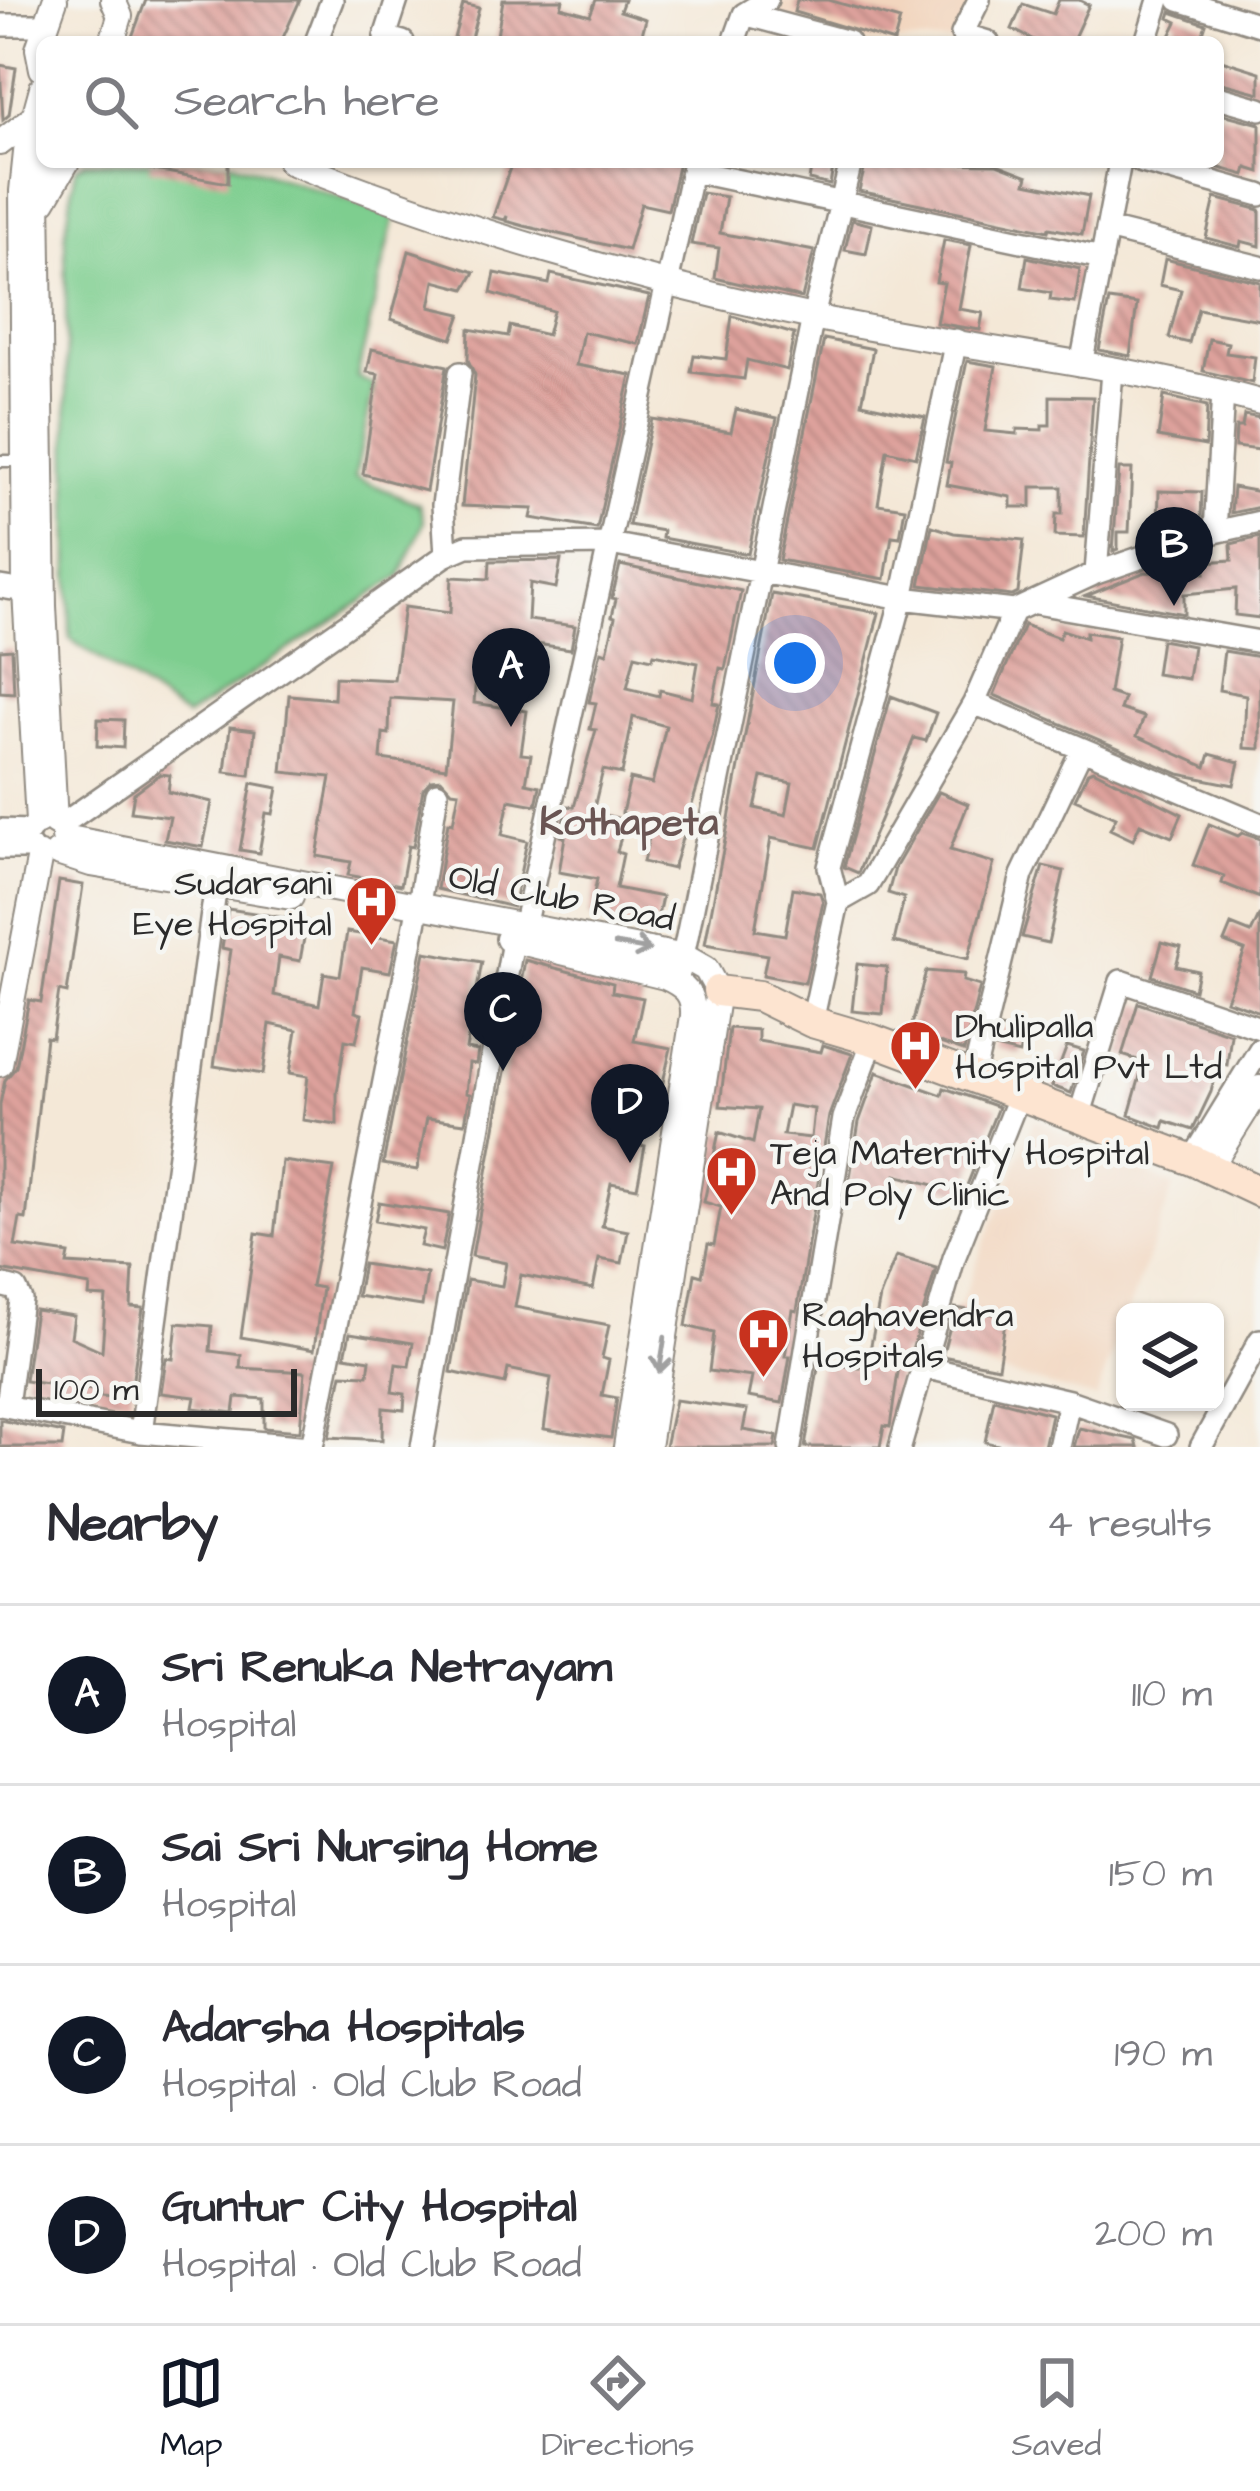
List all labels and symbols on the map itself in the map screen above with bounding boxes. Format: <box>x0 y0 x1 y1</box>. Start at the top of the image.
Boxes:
pin: B <box>1135 507 1213 606</box>
pin: A <box>472 628 550 727</box>
your location <box>765 633 825 693</box>
district label: Kothapeta <box>540 797 719 851</box>
street label: Old Club Road <box>444 852 679 945</box>
place label: Sudarsani Eye Hospital <box>133 858 332 950</box>
hospital icon: Sudarsani Eye Hospital <box>343 874 399 948</box>
one-way arrow <box>612 937 651 960</box>
pin: C <box>464 972 542 1071</box>
place label: Dhulipalla Hospital Pvt Ltd <box>955 1001 1222 1093</box>
hospital icon: Dhulipalla Hospital Pvt Ltd <box>888 1017 944 1091</box>
pin: D <box>591 1064 669 1163</box>
place label: Teja Maternity Hospital And Poly Clinic <box>770 1128 1149 1220</box>
hospital icon: Teja Maternity Hospital And Poly Clinic <box>703 1144 759 1218</box>
place label: Raghavendra Hospitals <box>802 1290 1013 1382</box>
hospital icon: Raghavendra Hospitals <box>735 1306 791 1380</box>
one-way arrow <box>650 1335 673 1374</box>
scale bar <box>36 1363 297 1416</box>

